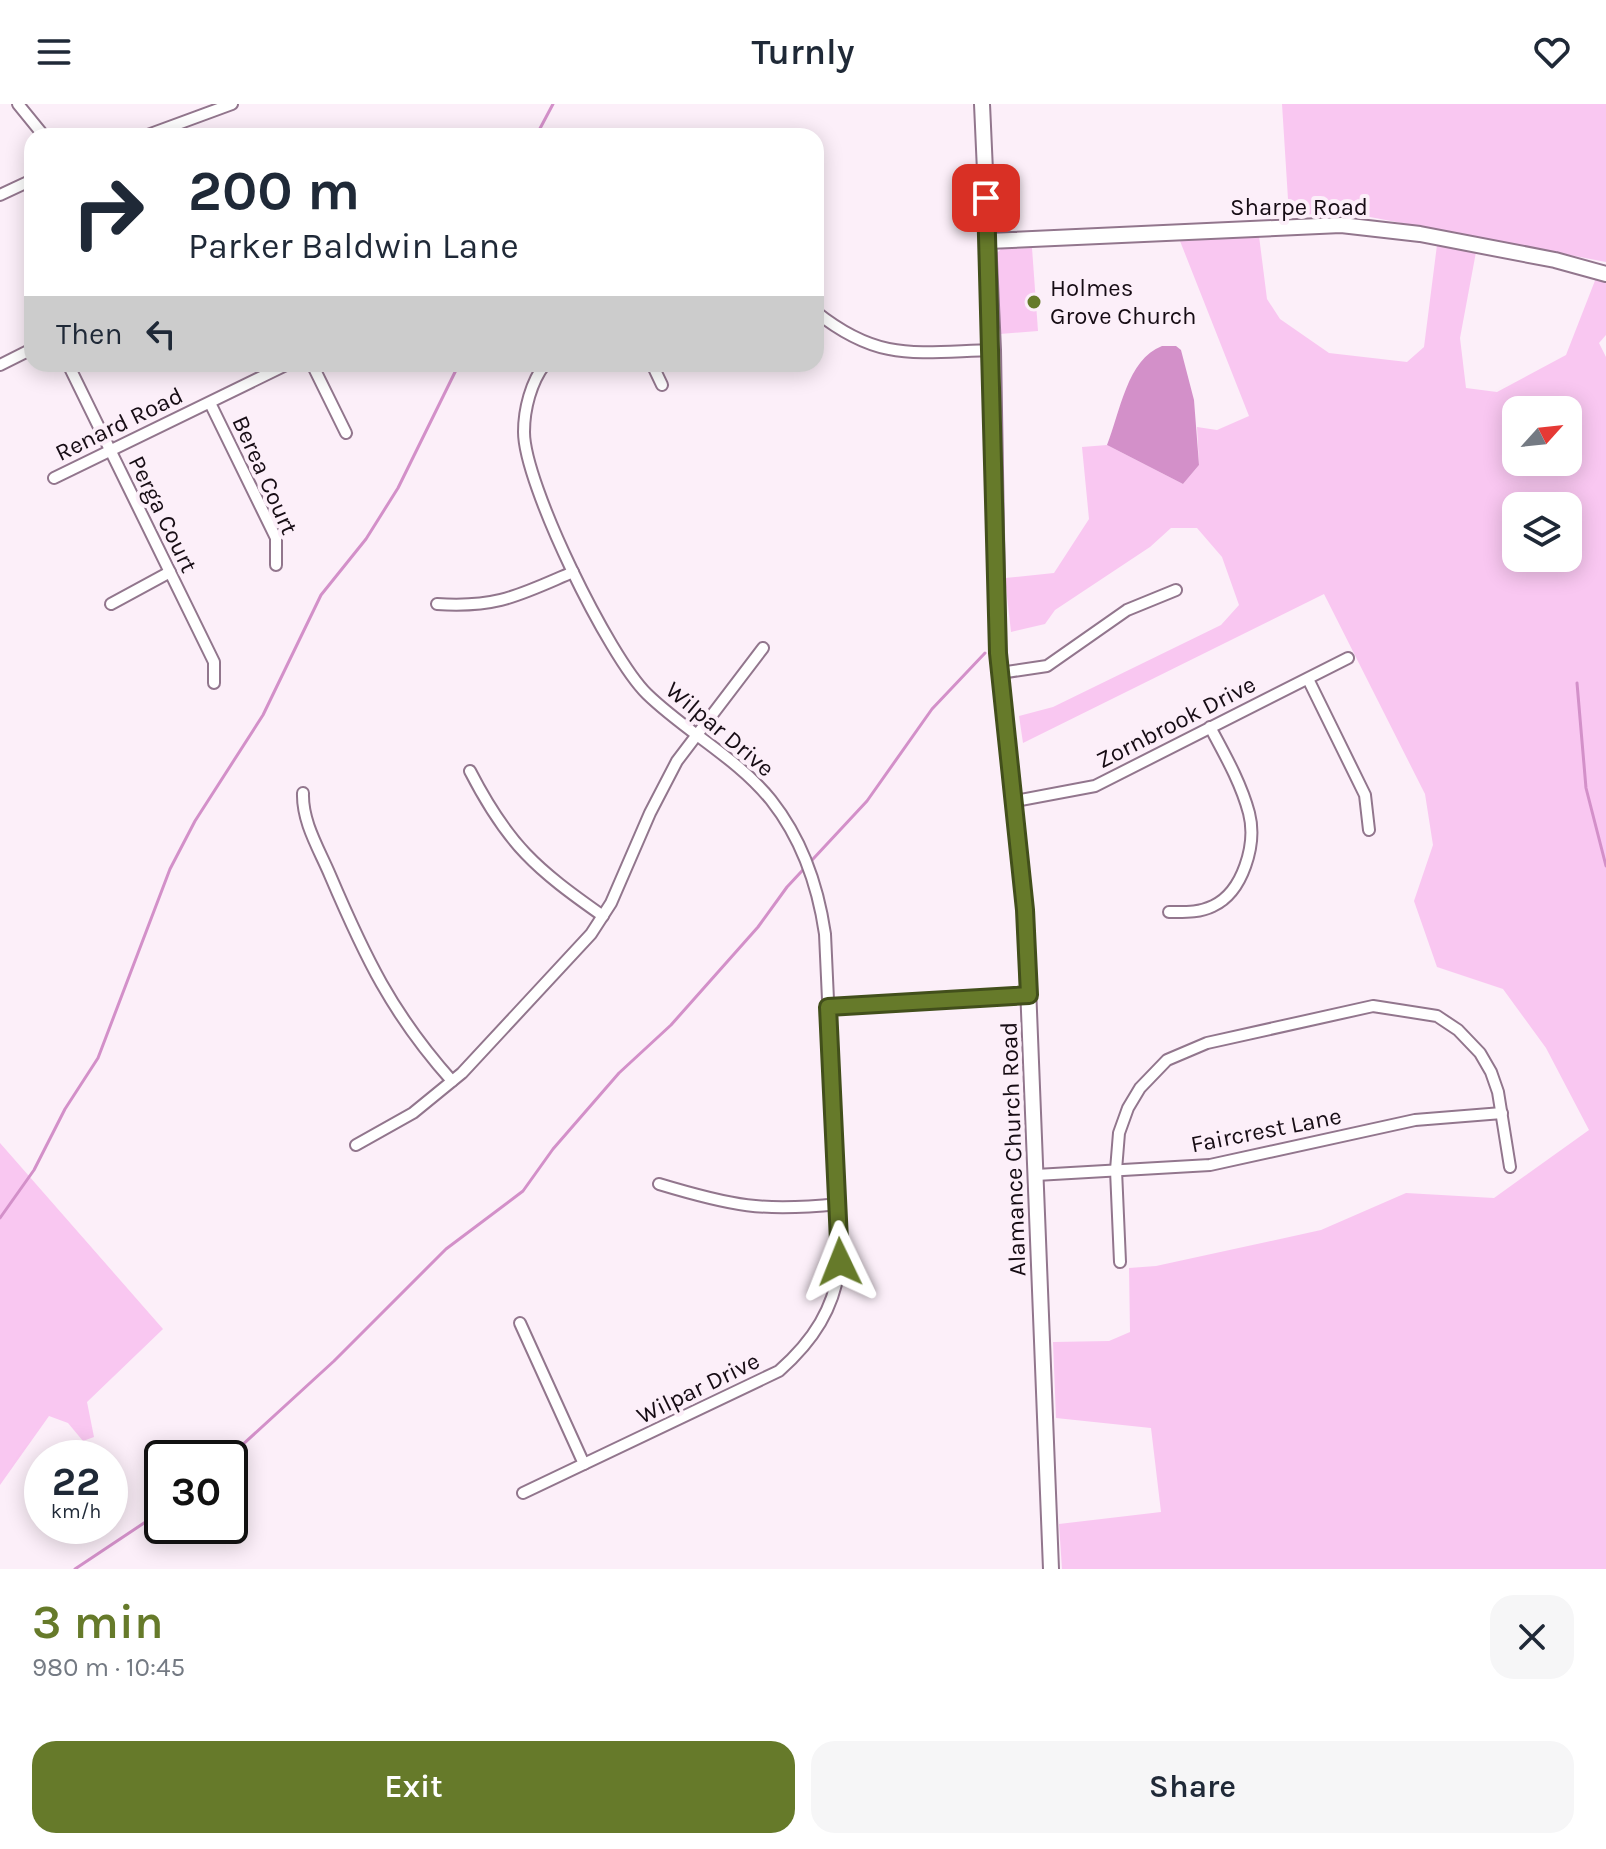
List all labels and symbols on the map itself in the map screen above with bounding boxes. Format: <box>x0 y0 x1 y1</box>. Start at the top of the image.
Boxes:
pin <box>952 164 1020 232</box>
street label: Sharpe Road <box>1230 193 1368 221</box>
place label: Holmes Grove Church <box>1050 274 1197 330</box>
marker: Holmes Grove Church <box>1025 293 1043 311</box>
street label: Renard Road <box>51 381 187 467</box>
north arrow <box>1502 396 1582 476</box>
street label: Berea Court <box>226 411 304 539</box>
street label: Perga Court <box>123 451 203 577</box>
street label: Zornbrook Drive <box>1092 670 1260 774</box>
street label: Wilpar Drive <box>660 676 780 782</box>
street label: Alamance Church Road <box>995 1021 1031 1277</box>
street label: Faircrest Lane <box>1188 1102 1344 1158</box>
position arrow <box>798 1220 882 1304</box>
street label: Wilpar Drive <box>632 1346 764 1430</box>
speed limit sign: 30 <box>144 1440 248 1544</box>

